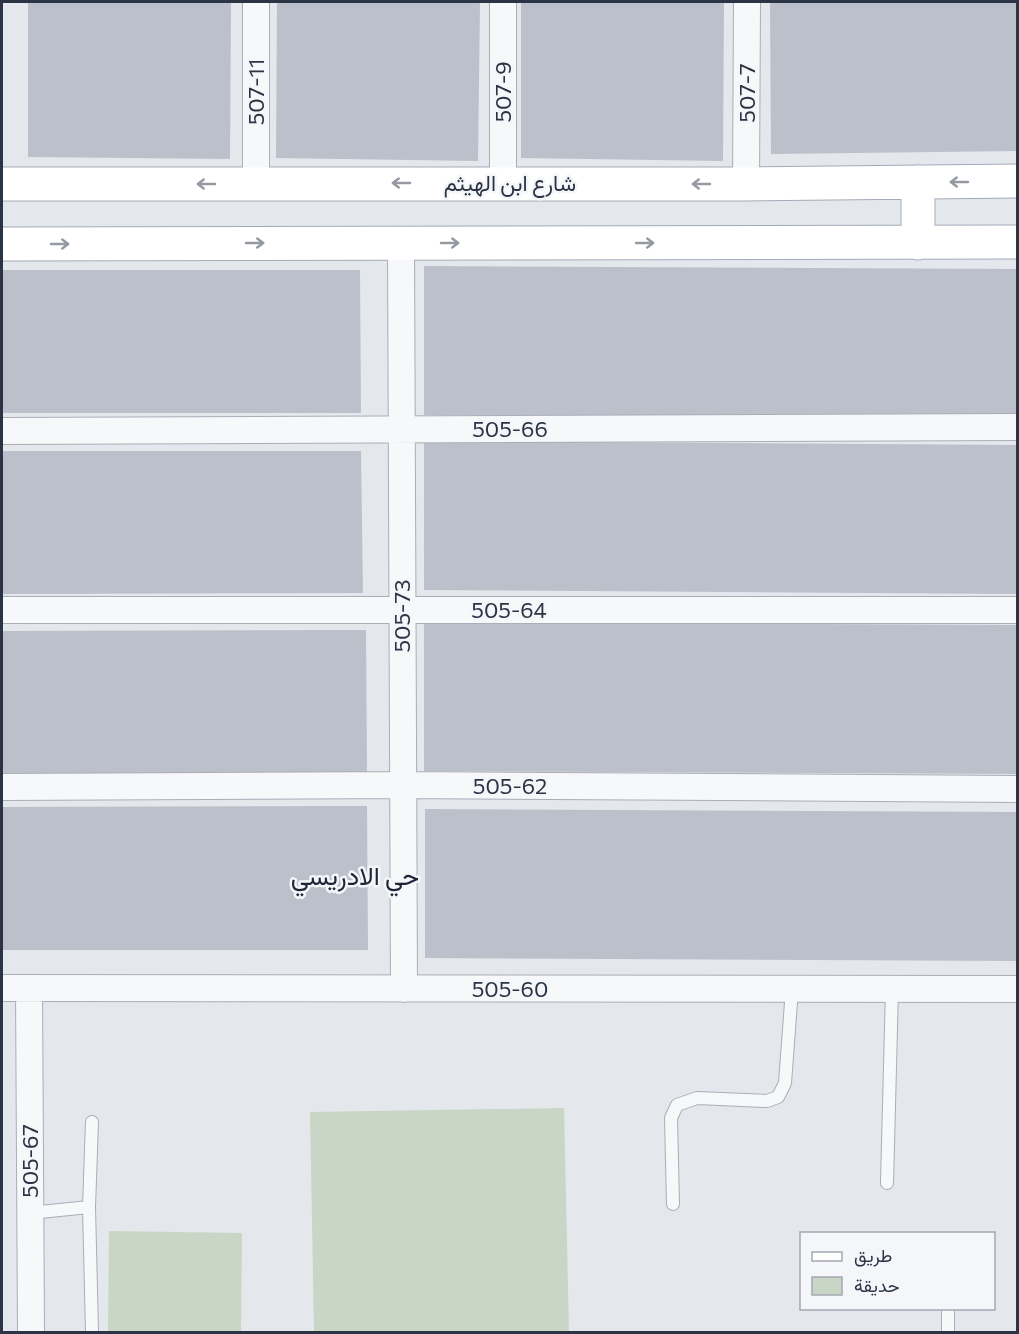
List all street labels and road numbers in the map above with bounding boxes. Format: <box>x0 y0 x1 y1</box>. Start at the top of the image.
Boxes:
street label: 507-11 <box>242 59 269 125</box>
street label: 507-9 <box>489 61 516 123</box>
street label: 507-7 <box>733 63 760 123</box>
street label: شارع ابن الهيثم <box>444 169 576 198</box>
street label: 505-66 <box>472 415 548 442</box>
street label: 505-73 <box>388 579 415 653</box>
street label: 505-64 <box>471 596 547 623</box>
street label: 505-62 <box>473 772 547 799</box>
street label: 505-60 <box>472 975 548 1002</box>
street label: 505-67 <box>16 1124 43 1198</box>

